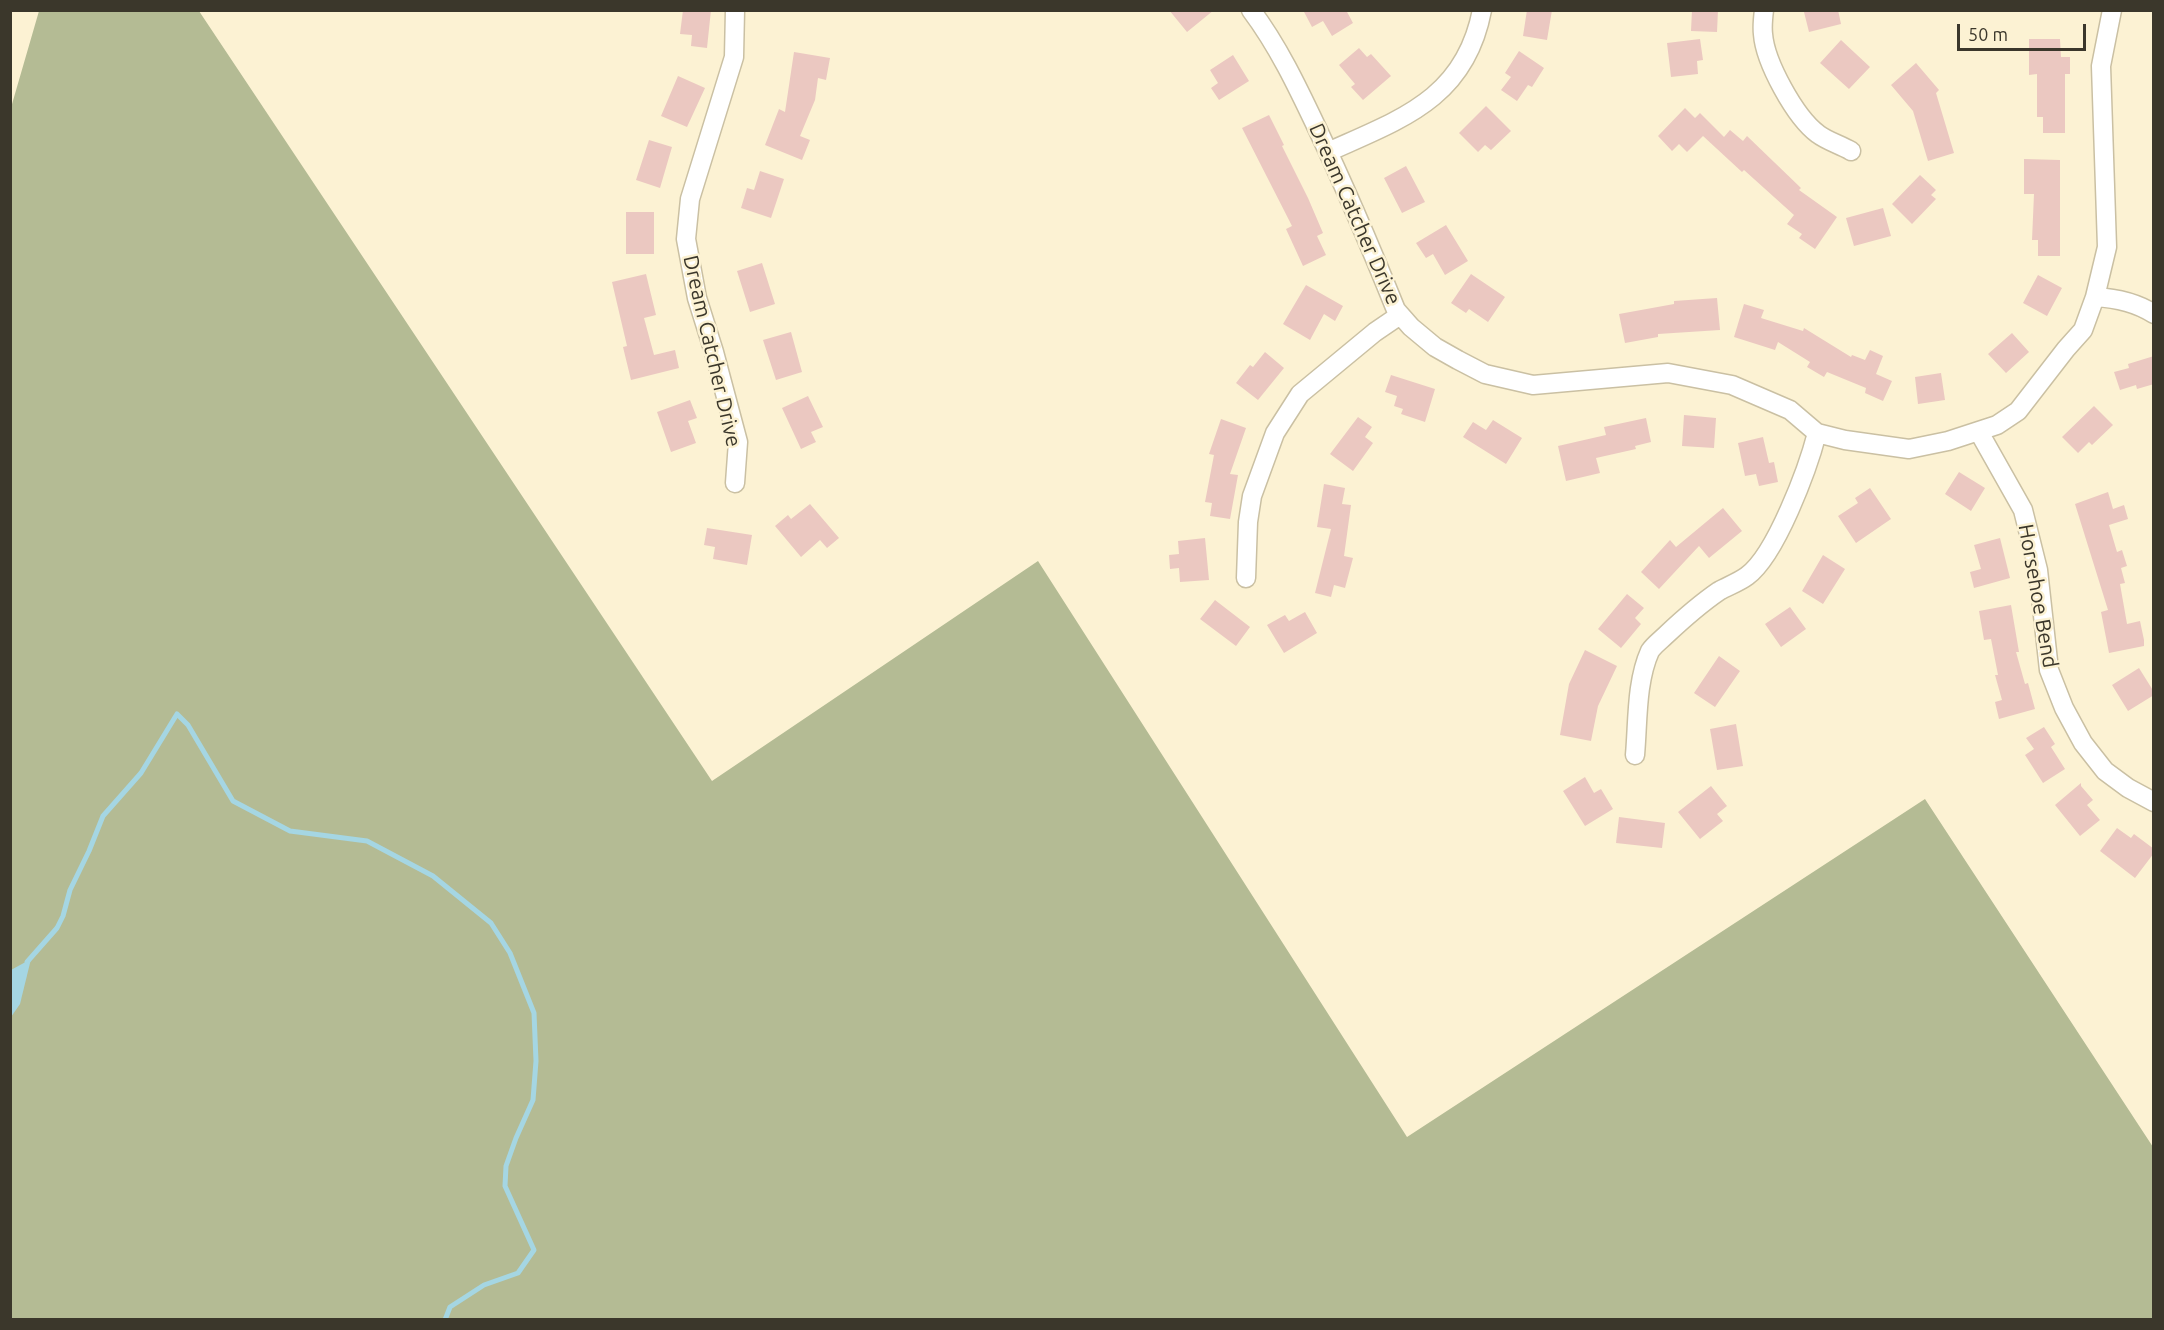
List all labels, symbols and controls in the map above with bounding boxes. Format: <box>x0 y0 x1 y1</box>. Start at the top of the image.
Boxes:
scale bar <box>1960 12 2089 50</box>
text: 50 m <box>1968 24 2008 44</box>
street label: Dream Catcher Drive <box>1304 119 1406 309</box>
street label: Dream Catcher Drive <box>678 253 746 449</box>
street label: Horsehoe Bend <box>2013 522 2063 670</box>

